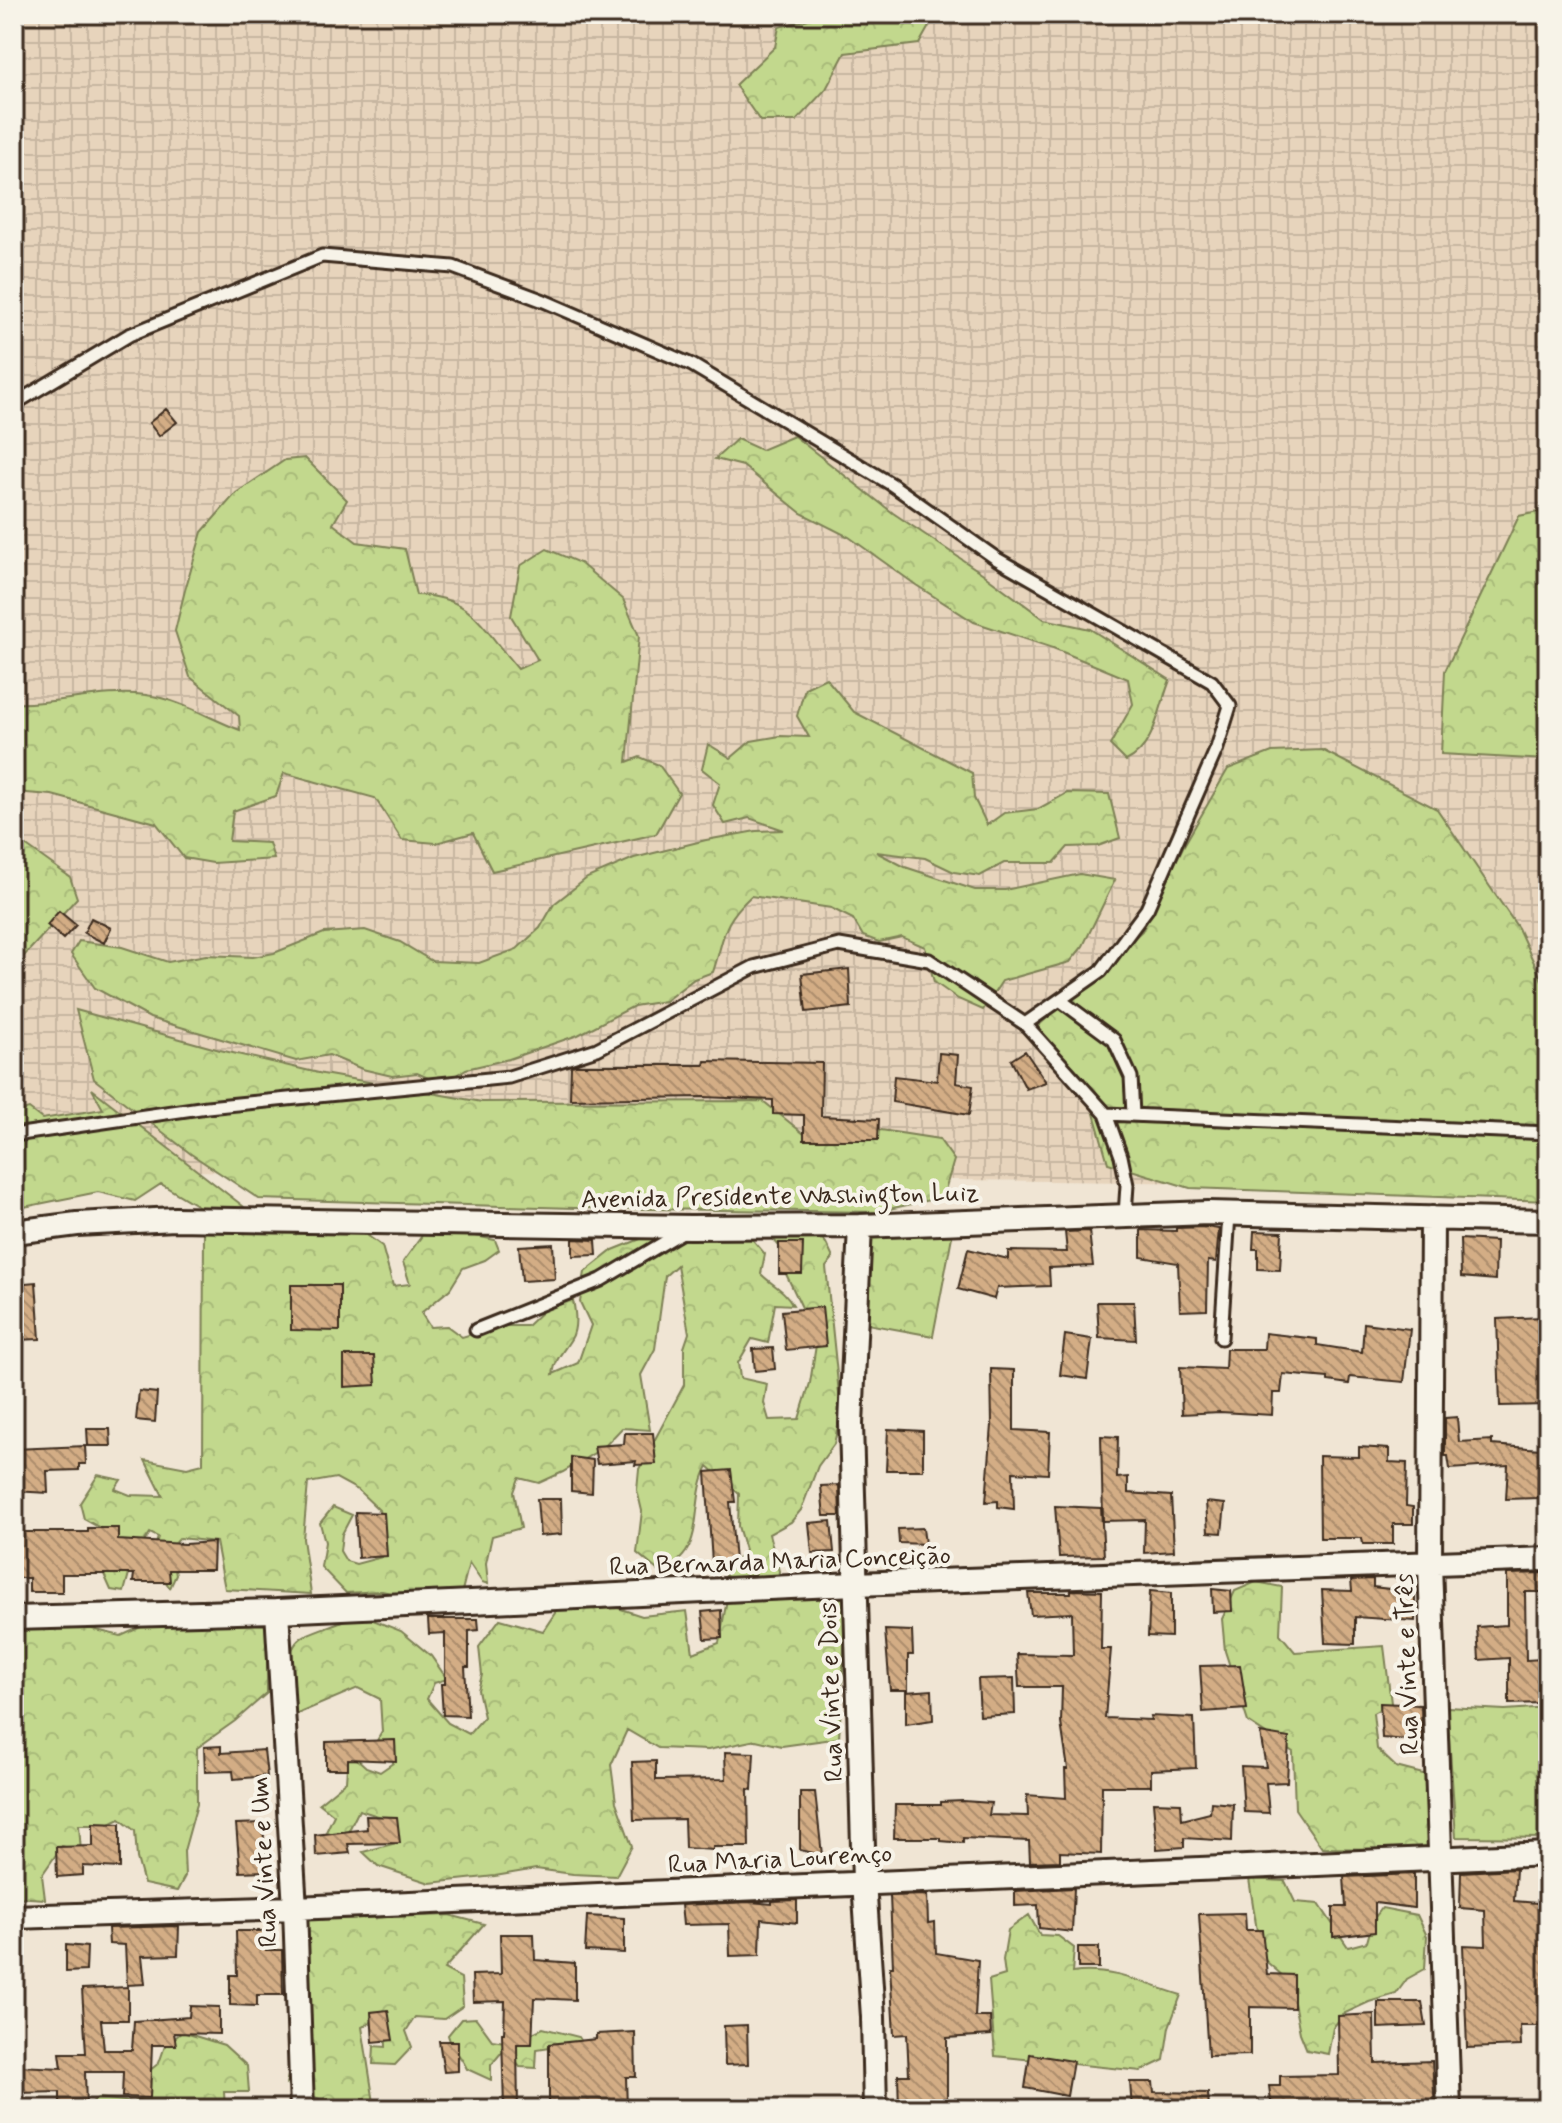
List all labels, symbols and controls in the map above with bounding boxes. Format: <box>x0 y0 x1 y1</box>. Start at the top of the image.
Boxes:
street label: Avenida Presidente Washington Luiz <box>581 1177 980 1220</box>
street label: Rua Bernarda Maria Conceição <box>609 1539 951 1585</box>
street label: Rua Vinte e Três <box>1388 1573 1428 1755</box>
street label: Rua Vinte e Dois <box>812 1601 852 1783</box>
street label: Rua Vinte e Um <box>244 1776 286 1948</box>
street label: Rua Maria Lourenço <box>667 1837 893 1883</box>

